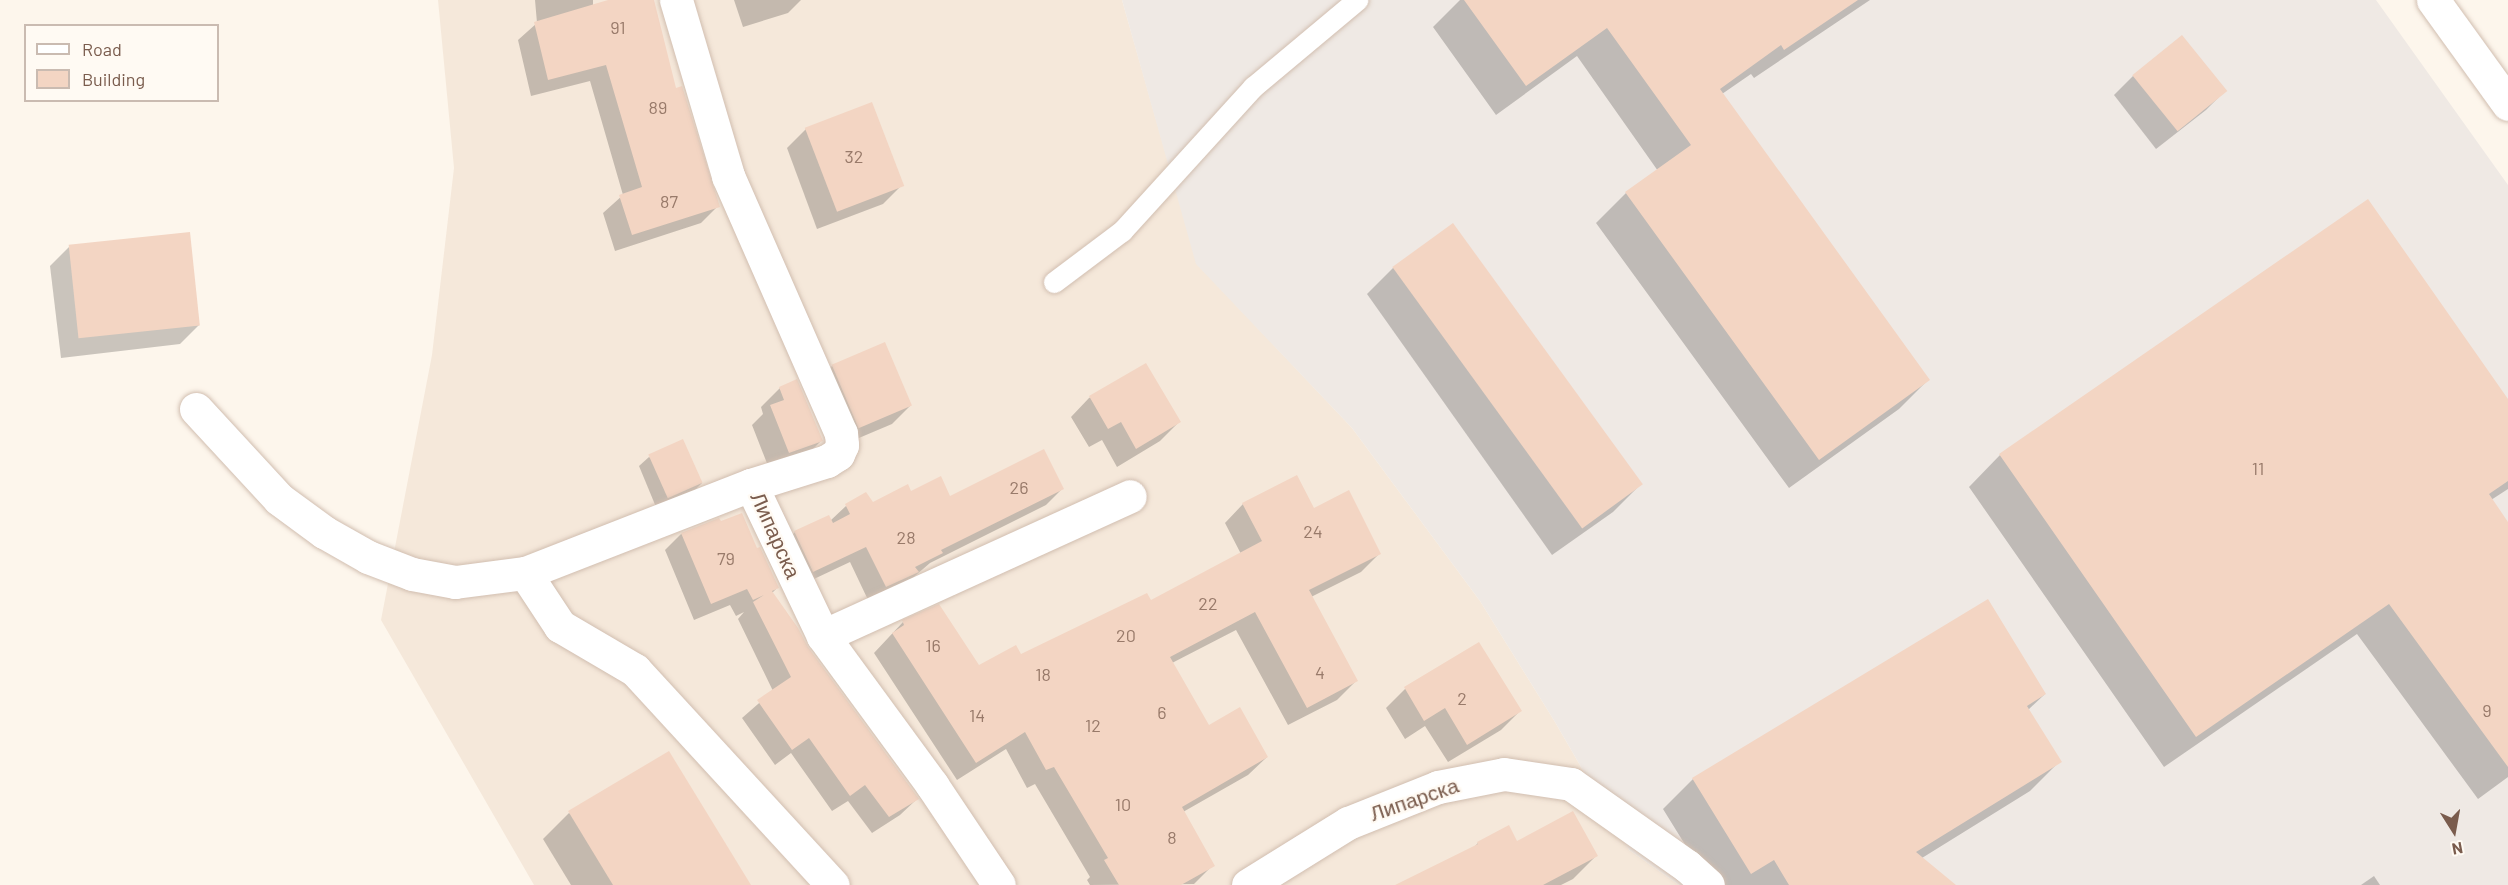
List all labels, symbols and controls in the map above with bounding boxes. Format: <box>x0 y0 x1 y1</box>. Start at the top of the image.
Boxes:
house number: 91 <box>610 16 626 38</box>
legend <box>24 24 219 102</box>
text: Road <box>82 38 122 60</box>
text: Building <box>82 68 145 90</box>
house number: 89 <box>649 96 667 118</box>
house number: 32 <box>845 145 863 167</box>
house number: 87 <box>660 190 678 212</box>
house number: 11 <box>2252 457 2264 479</box>
house number: 26 <box>1010 476 1028 498</box>
street label: Липарска <box>746 488 806 582</box>
house number: 24 <box>1303 520 1323 542</box>
house number: 28 <box>896 526 916 548</box>
house number: 79 <box>717 547 735 569</box>
house number: 22 <box>1198 592 1218 614</box>
house number: 20 <box>1116 624 1136 646</box>
house number: 16 <box>925 634 941 656</box>
house number: 4 <box>1315 661 1325 683</box>
house number: 18 <box>1035 663 1051 685</box>
house number: 2 <box>1457 687 1467 709</box>
house number: 9 <box>2482 699 2492 721</box>
house number: 6 <box>1157 701 1167 723</box>
house number: 14 <box>969 704 985 726</box>
house number: 12 <box>1085 714 1101 736</box>
street label: Липарска <box>1366 772 1462 826</box>
house number: 10 <box>1115 793 1131 815</box>
north arrow <box>2424 801 2484 861</box>
house number: 8 <box>1167 826 1177 848</box>
text: N <box>2451 839 2465 859</box>

